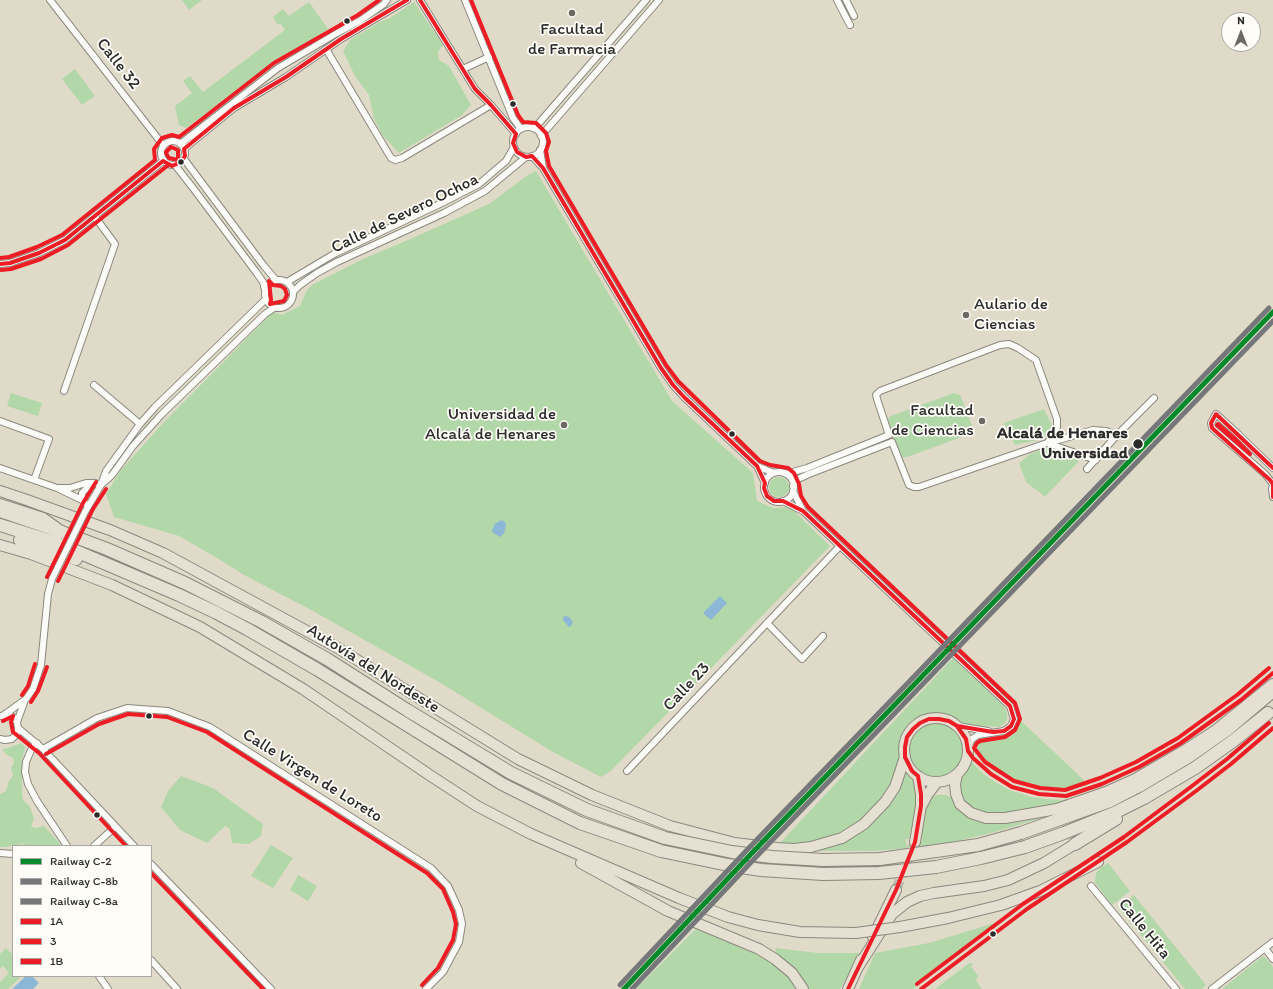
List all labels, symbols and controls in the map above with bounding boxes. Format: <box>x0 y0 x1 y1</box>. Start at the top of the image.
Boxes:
marker: Facultad de Farmacia <box>567 8 577 18</box>
north arrow <box>1221 12 1261 52</box>
text: N <box>1237 14 1245 27</box>
unlabelled marker <box>342 16 352 26</box>
place label: Facultad de Farmacia <box>528 20 616 60</box>
street label: Calle 32 <box>92 34 144 94</box>
unlabelled marker <box>508 99 518 109</box>
unlabelled marker <box>176 157 186 167</box>
street label: Calle de Severo Ochoa <box>328 170 482 258</box>
place label: Aulario de Ciencias <box>974 295 1048 335</box>
marker: Aulario de Ciencias <box>961 310 971 320</box>
place label: Facultad de Ciencias <box>891 401 974 441</box>
place label: Universidad de Alcalá de Henares <box>425 405 556 445</box>
marker: Facultad de Ciencias <box>977 416 987 426</box>
marker: Universidad de Alcalá de Henares <box>559 420 569 430</box>
place label: Alcalá de Henares Universidad <box>997 424 1128 464</box>
unlabelled marker <box>727 429 737 439</box>
marker: Alcalá de Henares Universidad <box>1131 437 1145 451</box>
street label: Autovía del Nordeste <box>303 620 443 718</box>
street label: Calle 23 <box>659 658 715 716</box>
unlabelled marker <box>144 711 154 721</box>
street label: Calle Virgen de Loreto <box>238 725 386 827</box>
unlabelled marker <box>92 810 102 820</box>
legend <box>12 845 152 977</box>
text: Railway C-2 <box>50 854 112 868</box>
text: Railway C-8b <box>50 874 118 888</box>
text: Railway C-8a <box>50 894 118 908</box>
street label: Calle Hita <box>1113 895 1175 963</box>
text: 1A <box>50 914 63 928</box>
unlabelled marker <box>988 929 998 939</box>
text: 3 <box>50 934 57 948</box>
text: 1B <box>50 954 63 968</box>

